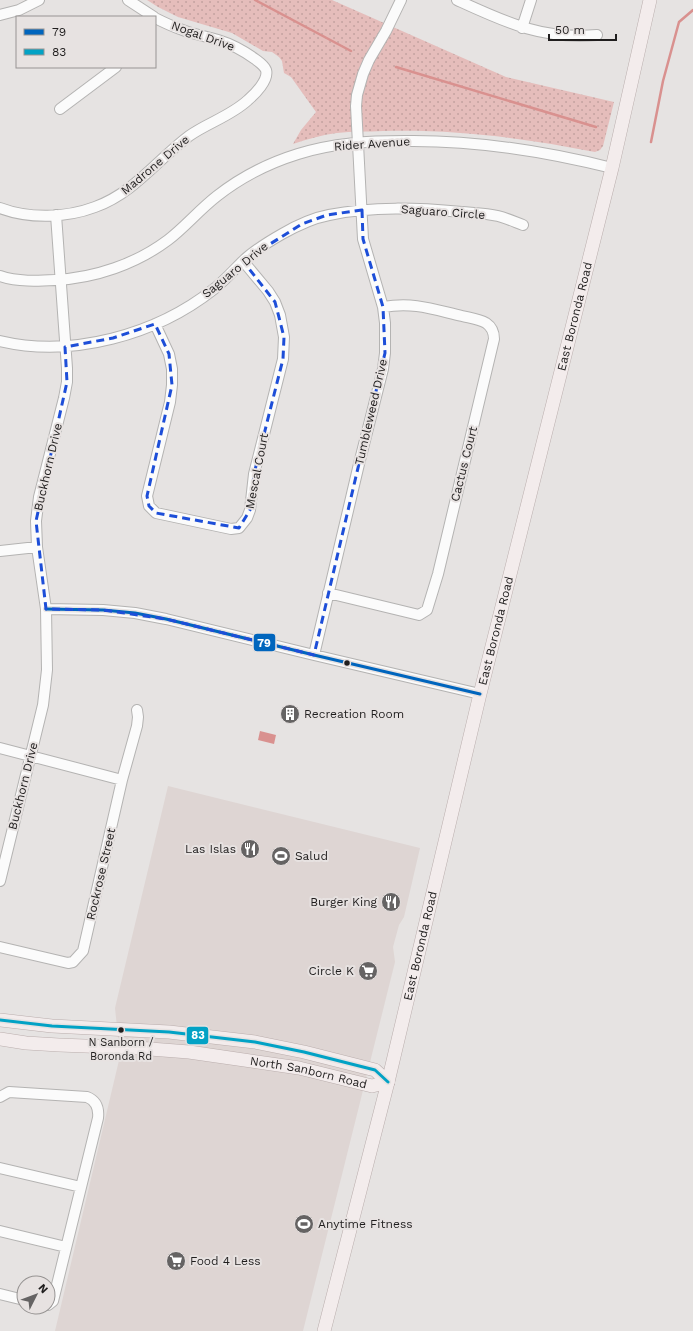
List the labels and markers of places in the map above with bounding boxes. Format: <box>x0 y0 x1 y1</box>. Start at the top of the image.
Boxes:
unlabelled marker <box>342 658 352 668</box>
building icon: Recreation Room <box>279 703 301 725</box>
place label: Recreation Room <box>304 707 404 721</box>
restaurant icon: Las Islas <box>239 838 261 860</box>
place label: Las Islas <box>185 842 236 856</box>
sports icon: Salud <box>270 845 292 867</box>
place label: Salud <box>295 849 328 863</box>
restaurant icon: Burger King <box>380 891 402 913</box>
place label: Burger King <box>310 895 378 909</box>
supermarket icon: Circle K <box>357 960 379 982</box>
place label: Circle K <box>309 964 354 978</box>
marker: N Sanborn / Boronda Rd <box>116 1025 126 1035</box>
place label: N Sanborn / Boronda Rd <box>88 1036 154 1063</box>
sports icon: Anytime Fitness <box>293 1213 315 1235</box>
place label: Anytime Fitness <box>318 1217 413 1231</box>
supermarket icon: Food 4 Less <box>165 1250 187 1272</box>
place label: Food 4 Less <box>190 1254 261 1268</box>

